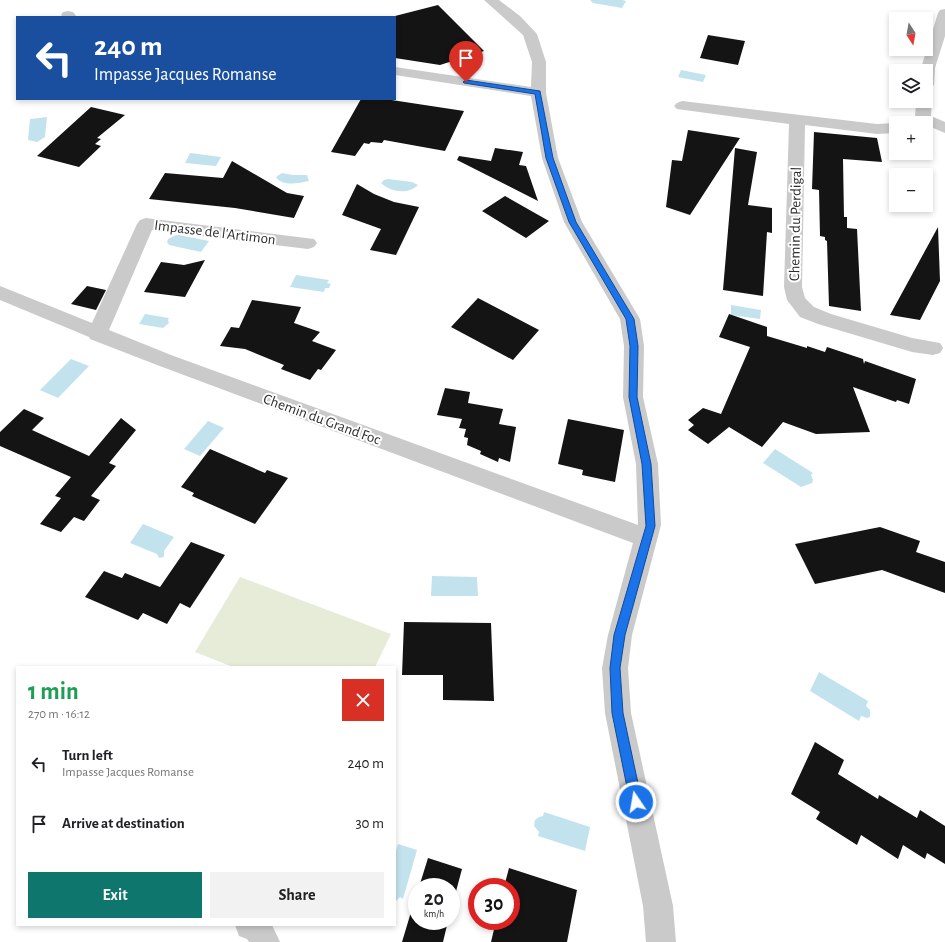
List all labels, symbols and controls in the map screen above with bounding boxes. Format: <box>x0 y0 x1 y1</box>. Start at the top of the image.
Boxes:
north arrow <box>889 12 933 56</box>
map controls <box>889 12 933 212</box>
icon: left <box>28 32 80 84</box>
text: 240 m <box>94 33 163 61</box>
pin <box>449 41 483 82</box>
icon: arrive <box>455 47 477 69</box>
button: layers <box>889 64 933 108</box>
text: Impasse Jacques Romanse <box>94 66 277 84</box>
button: + <box>889 116 933 160</box>
street label: Chemin du Perdigal <box>787 167 804 281</box>
button: − <box>889 168 933 212</box>
street label: Impasse de l'Artimon <box>153 218 276 247</box>
street label: Chemin du Grand Foc <box>261 391 383 448</box>
button: close <box>342 679 384 721</box>
text: 1 min <box>28 680 79 704</box>
text: 270 m · 16:12 <box>28 708 90 721</box>
text: Turn left <box>62 748 113 763</box>
icon: left <box>28 753 50 775</box>
text: 240 m <box>348 756 384 771</box>
text: Impasse Jacques Romanse <box>62 766 194 779</box>
position arrow <box>615 781 657 823</box>
icon: arrive <box>28 813 50 835</box>
text: Arrive at destination <box>62 816 185 831</box>
text: 30 m <box>355 816 384 831</box>
button: Exit <box>28 872 202 918</box>
button: Share <box>210 872 384 918</box>
speed limit sign: 30 <box>468 878 520 930</box>
text: 20 <box>424 889 444 909</box>
text: km/h <box>424 909 444 919</box>

